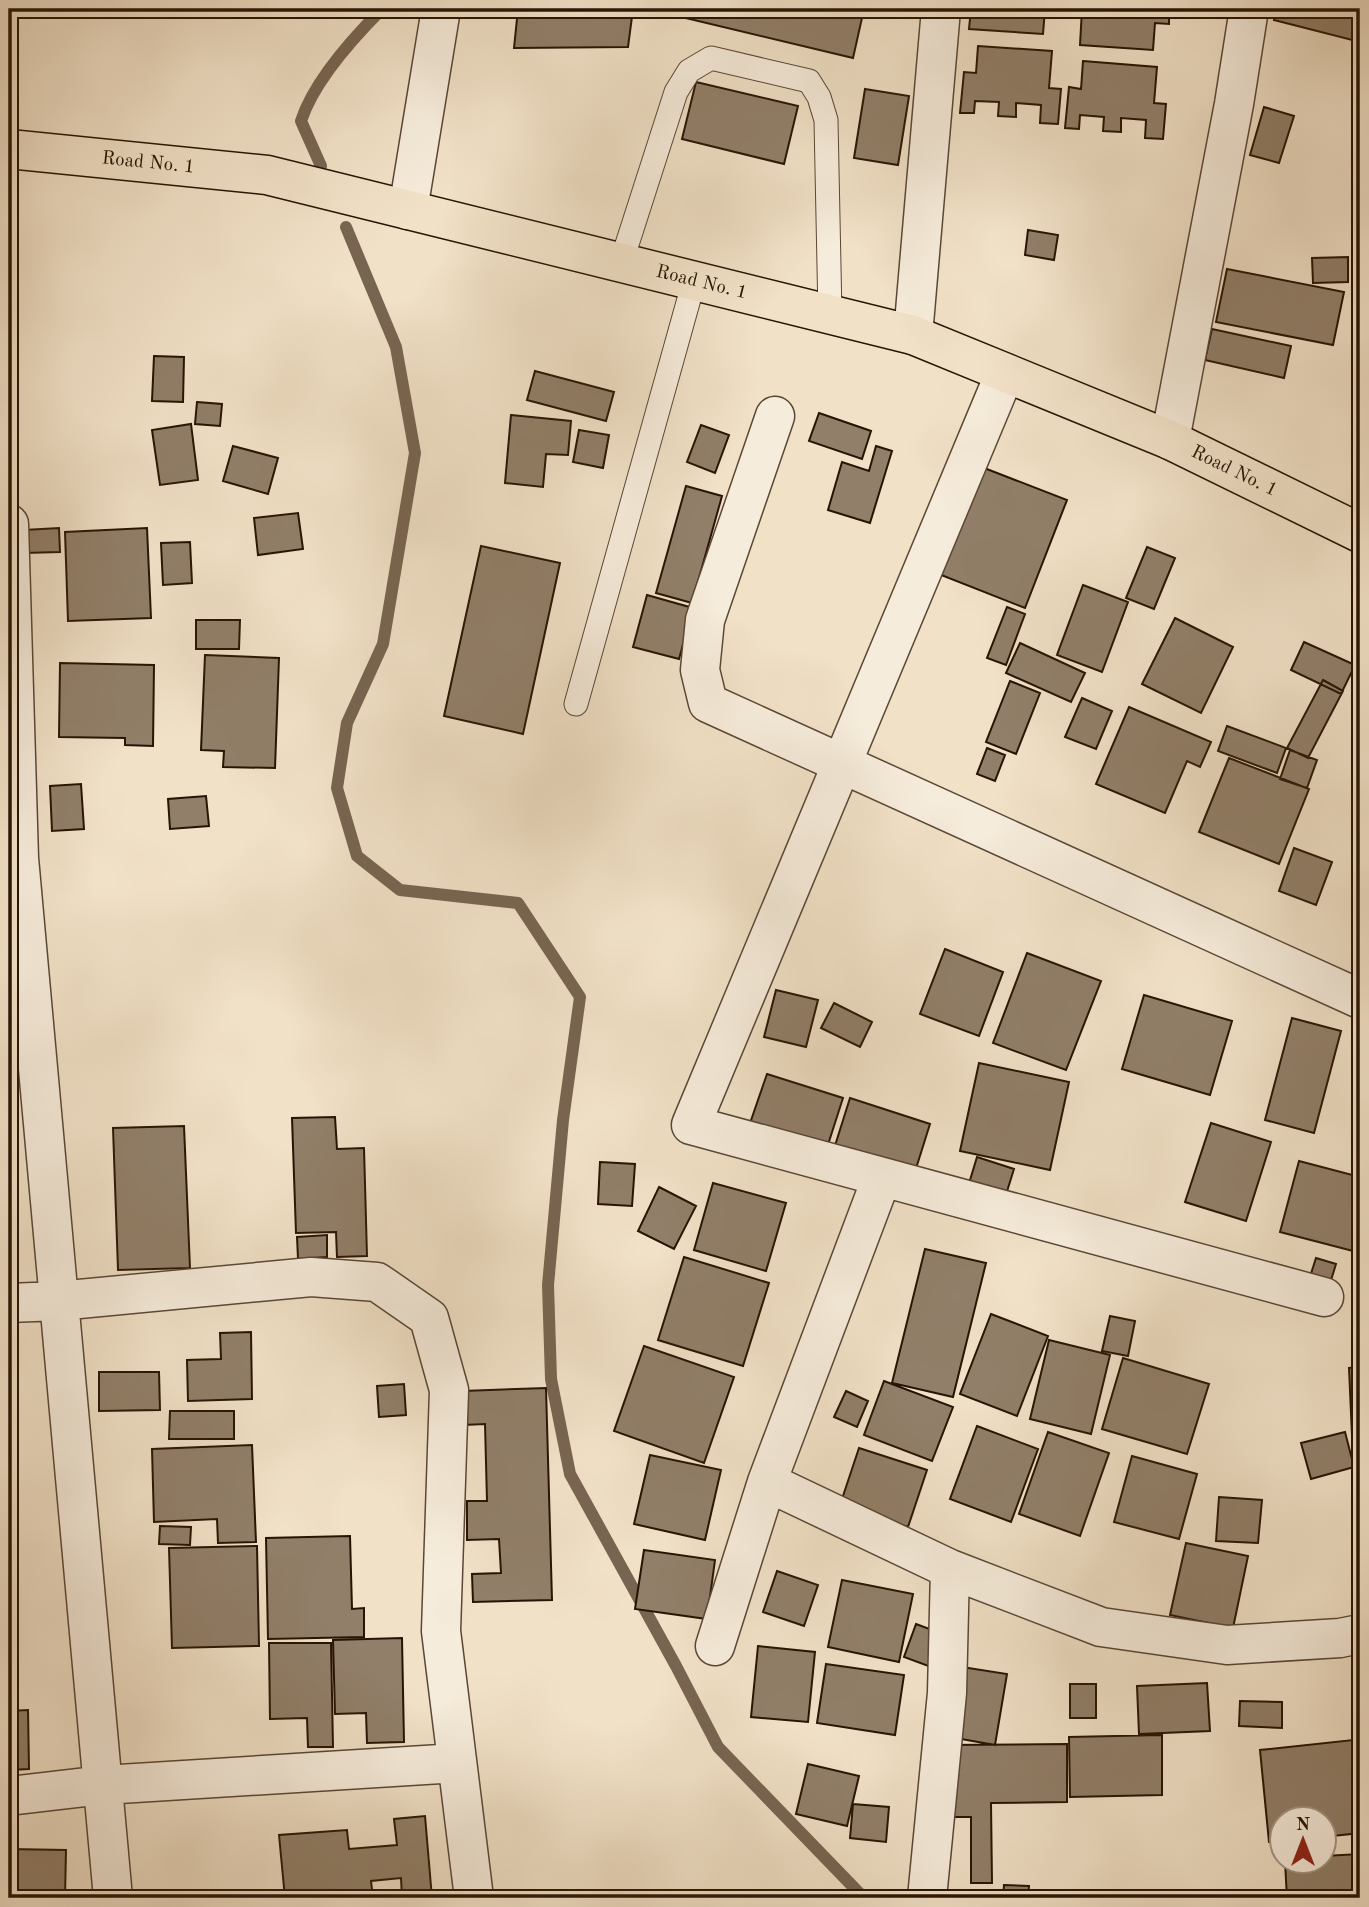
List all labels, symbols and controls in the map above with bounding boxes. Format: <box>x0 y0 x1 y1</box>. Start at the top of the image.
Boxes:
street label: Road No. 1 <box>101 149 196 177</box>
street label: Road No. 1 <box>654 262 749 303</box>
street label: Road No. 1 <box>1188 442 1280 501</box>
north arrow <box>1268 1806 1338 1876</box>
text: N <box>1296 1816 1311 1835</box>

